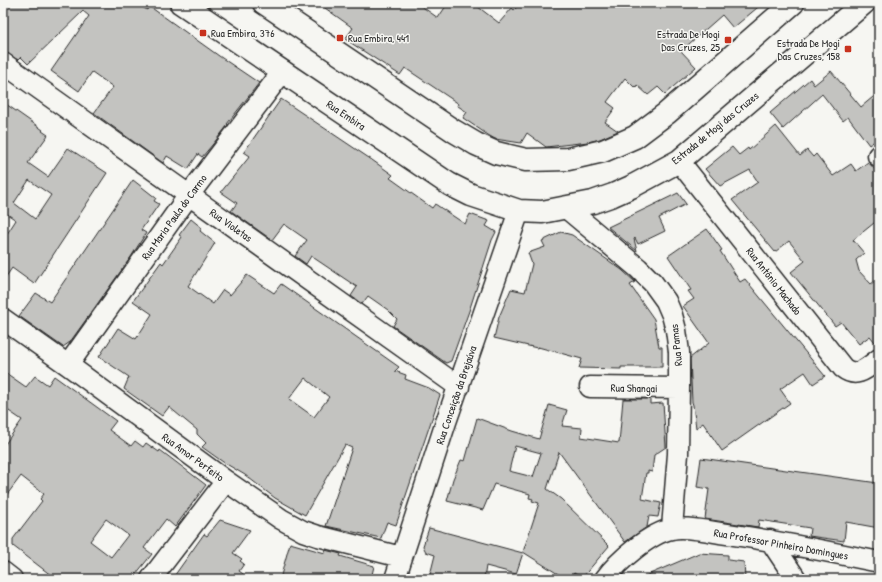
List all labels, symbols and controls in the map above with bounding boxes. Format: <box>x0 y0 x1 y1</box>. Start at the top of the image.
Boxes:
place label: Rua Embira, 376 <box>211 26 275 40</box>
place label: Estrada De Mogi Das Cruzes, 25 <box>657 27 720 54</box>
marker: Rua Embira, 376 <box>198 28 208 38</box>
place label: Rua Embira, 441 <box>348 31 409 45</box>
marker: Rua Embira, 441 <box>335 33 345 43</box>
marker: Estrada De Mogi Das Cruzes, 25 <box>723 35 733 45</box>
place label: Estrada De Mogi Das Cruzes, 158 <box>777 36 840 63</box>
marker: Estrada De Mogi Das Cruzes, 158 <box>843 44 853 54</box>
street label: Estrada de Mogi das Cruzes <box>669 89 761 167</box>
street label: Rua Embira <box>324 97 369 134</box>
street label: Rua Maria Paula do Carmo <box>138 171 210 262</box>
street label: Rua Violetas <box>207 205 255 245</box>
street label: Rua Antônio Machado <box>743 244 805 318</box>
street label: Rua Pamas <box>667 323 685 367</box>
street label: Rua Conceição da Brejaúva <box>433 343 480 446</box>
street label: Rua Shangai <box>610 381 658 395</box>
street label: Rua Amor Perfeito <box>159 430 227 485</box>
street label: Rua Professor Pinheiro Domingues <box>713 525 849 563</box>

